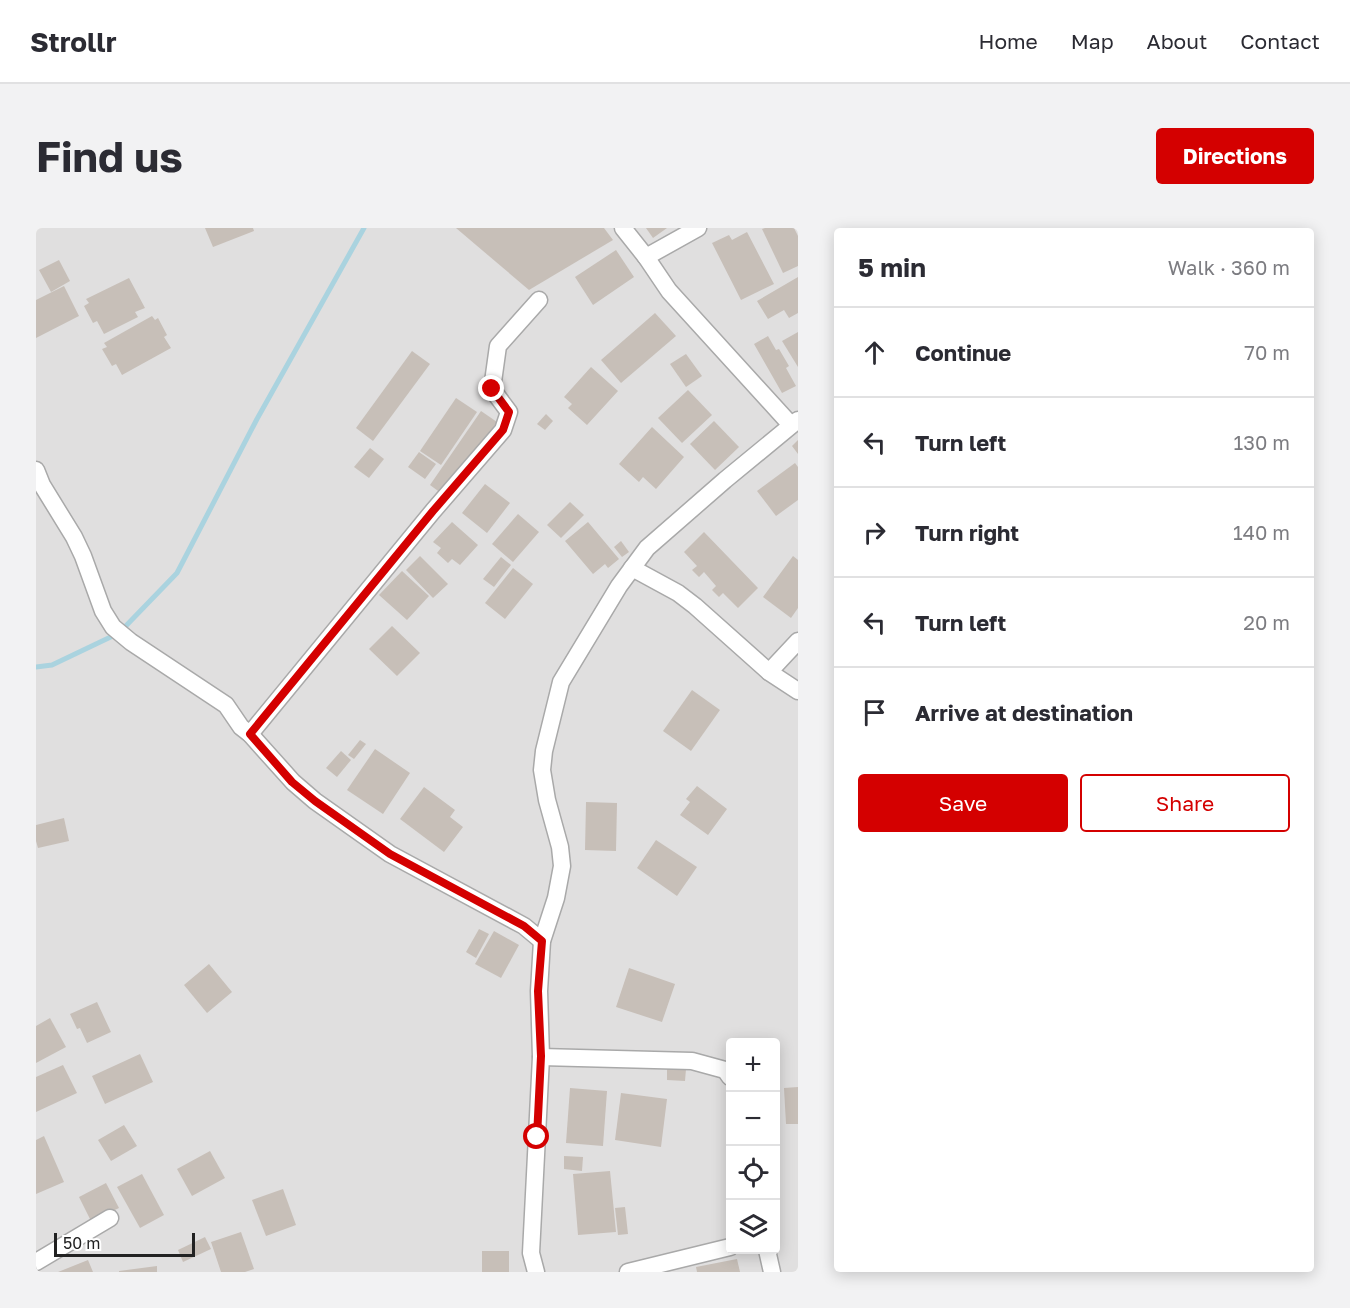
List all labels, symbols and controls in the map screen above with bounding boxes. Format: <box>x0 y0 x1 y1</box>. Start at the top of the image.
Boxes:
text: Strollr <box>30 25 117 58</box>
text: Home <box>978 28 1038 54</box>
text: Map <box>1071 28 1114 54</box>
text: About <box>1147 28 1207 54</box>
text: Contact <box>1240 28 1320 54</box>
button: Directions <box>1156 128 1314 184</box>
text: Find us <box>36 131 183 181</box>
text: 5 min <box>858 252 926 283</box>
text: Walk · 360 m <box>1168 255 1290 279</box>
icon: ahead <box>858 336 891 369</box>
text: Continue <box>915 339 1011 366</box>
text: 70 m <box>1244 340 1290 364</box>
route end <box>478 375 504 401</box>
icon: left <box>858 426 891 459</box>
text: Turn left <box>915 429 1006 456</box>
text: 130 m <box>1234 430 1290 454</box>
icon: right <box>858 516 891 549</box>
text: Turn right <box>915 519 1019 546</box>
text: 140 m <box>1233 520 1290 544</box>
icon: left <box>858 606 891 639</box>
text: Turn left <box>915 609 1006 636</box>
text: 20 m <box>1243 610 1290 634</box>
icon: arrive <box>858 696 891 729</box>
text: Arrive at destination <box>915 699 1133 726</box>
button: Save <box>858 774 1068 832</box>
button: Share <box>1080 774 1290 832</box>
map controls <box>726 1038 780 1254</box>
button: + <box>726 1038 780 1092</box>
button: − <box>726 1092 780 1146</box>
route start <box>523 1123 549 1149</box>
button: locate <box>726 1146 780 1200</box>
button: layers <box>726 1200 780 1254</box>
scale bar <box>54 1230 195 1258</box>
text: 50 m <box>63 1233 100 1253</box>

